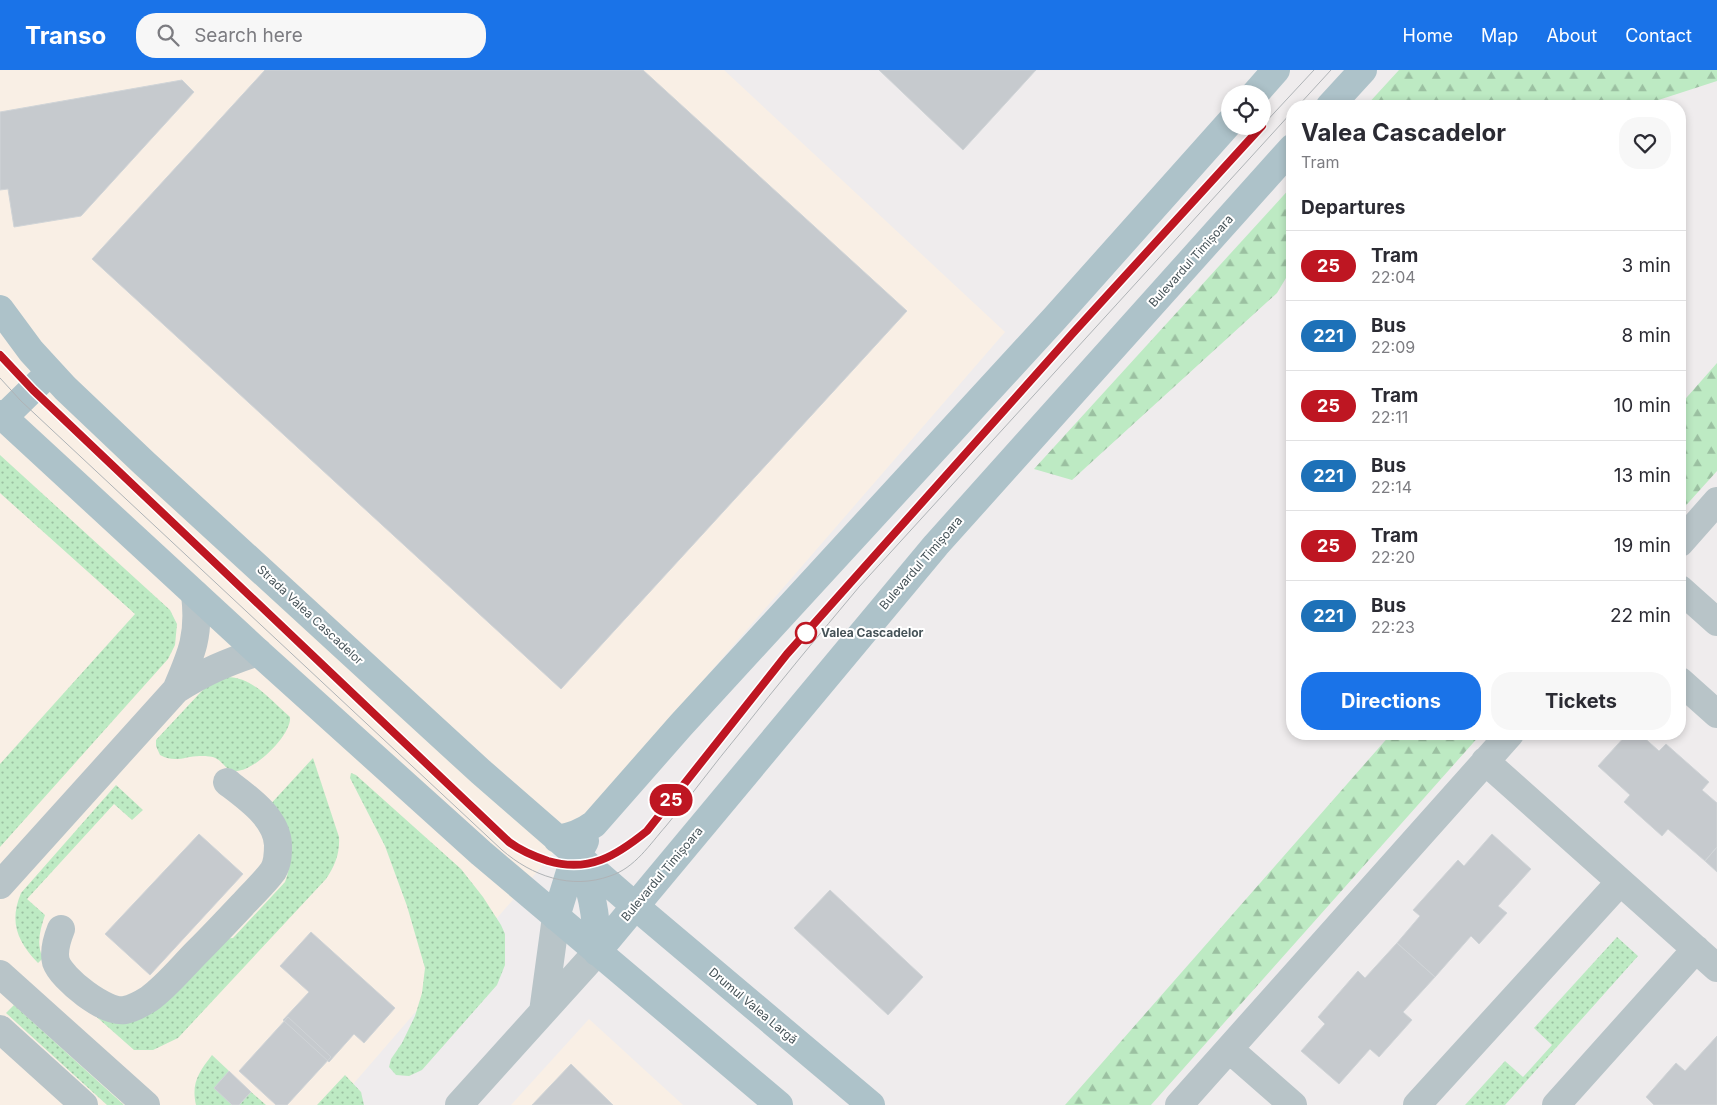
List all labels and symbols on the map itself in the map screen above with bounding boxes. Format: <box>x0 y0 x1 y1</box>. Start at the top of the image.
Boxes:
street label: Bulevardul Timișoara <box>1145 212 1236 310</box>
street label: Bulevardul Timișoara <box>876 513 965 612</box>
street label: Strada Valea Cascadelor <box>254 562 367 668</box>
marker: Valea Cascadelor <box>795 622 817 644</box>
place label: Valea Cascadelor <box>821 625 924 640</box>
line badge: 25 <box>648 784 694 816</box>
street label: Bulevardul Timișoara <box>618 823 706 924</box>
street label: Drumul Valea Largă <box>706 964 801 1047</box>

